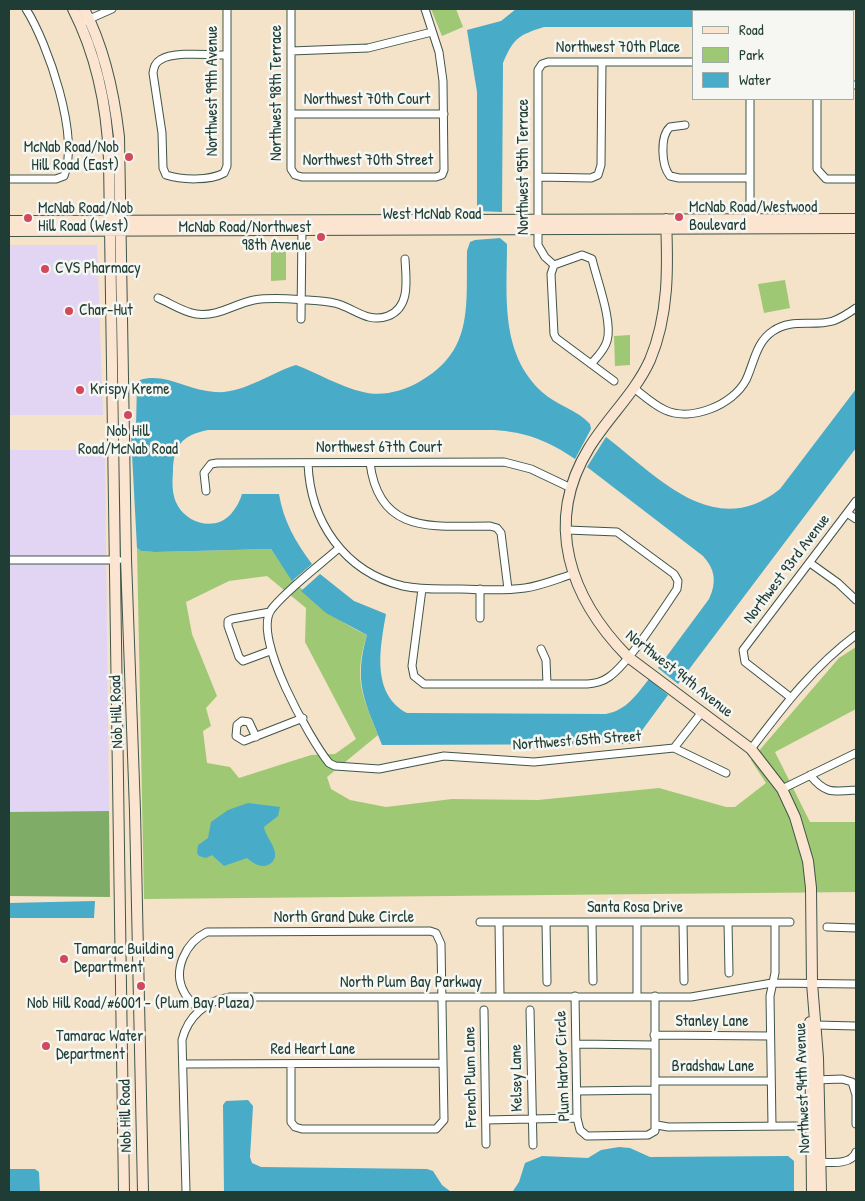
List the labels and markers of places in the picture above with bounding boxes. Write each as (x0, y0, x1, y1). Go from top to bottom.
place label: McNab Road/Nob Hill Road (East) (24, 138, 119, 176)
marker: McNab Road/Nob Hill Road (East) (123, 151, 135, 163)
place label: McNab Road/Westwood Boulevard (689, 198, 817, 236)
place label: McNab Road/Nob Hill Road (West) (38, 199, 133, 237)
marker: McNab Road/Westwood Boulevard (673, 211, 685, 223)
marker: McNab Road/Nob Hill Road (West) (22, 212, 34, 224)
place label: McNab Road/Northwest 98th Avenue (178, 218, 311, 256)
marker: McNab Road/Northwest 98th Avenue (315, 231, 327, 243)
place label: CVS Pharmacy (55, 259, 141, 279)
marker: CVS Pharmacy (39, 263, 51, 275)
place label: Char-Hut (79, 301, 133, 321)
marker: Char-Hut (63, 305, 75, 317)
place label: Krispy Kreme (90, 380, 170, 400)
marker: Krispy Kreme (74, 384, 86, 396)
marker: Nob Hill Road/McNab Road (122, 409, 134, 421)
place label: Nob Hill Road/McNab Road (78, 422, 178, 460)
place label: Tamarac Building Department (74, 940, 174, 978)
marker: Tamarac Building Department (58, 953, 70, 965)
marker: Nob Hill Road/#6001 - (Plum Bay Plaza) (135, 980, 147, 992)
place label: Nob Hill Road/#6001 - (Plum Bay Plaza) (27, 994, 255, 1014)
place label: Tamarac Water Department (56, 1027, 143, 1065)
marker: Tamarac Water Department (40, 1040, 52, 1052)

